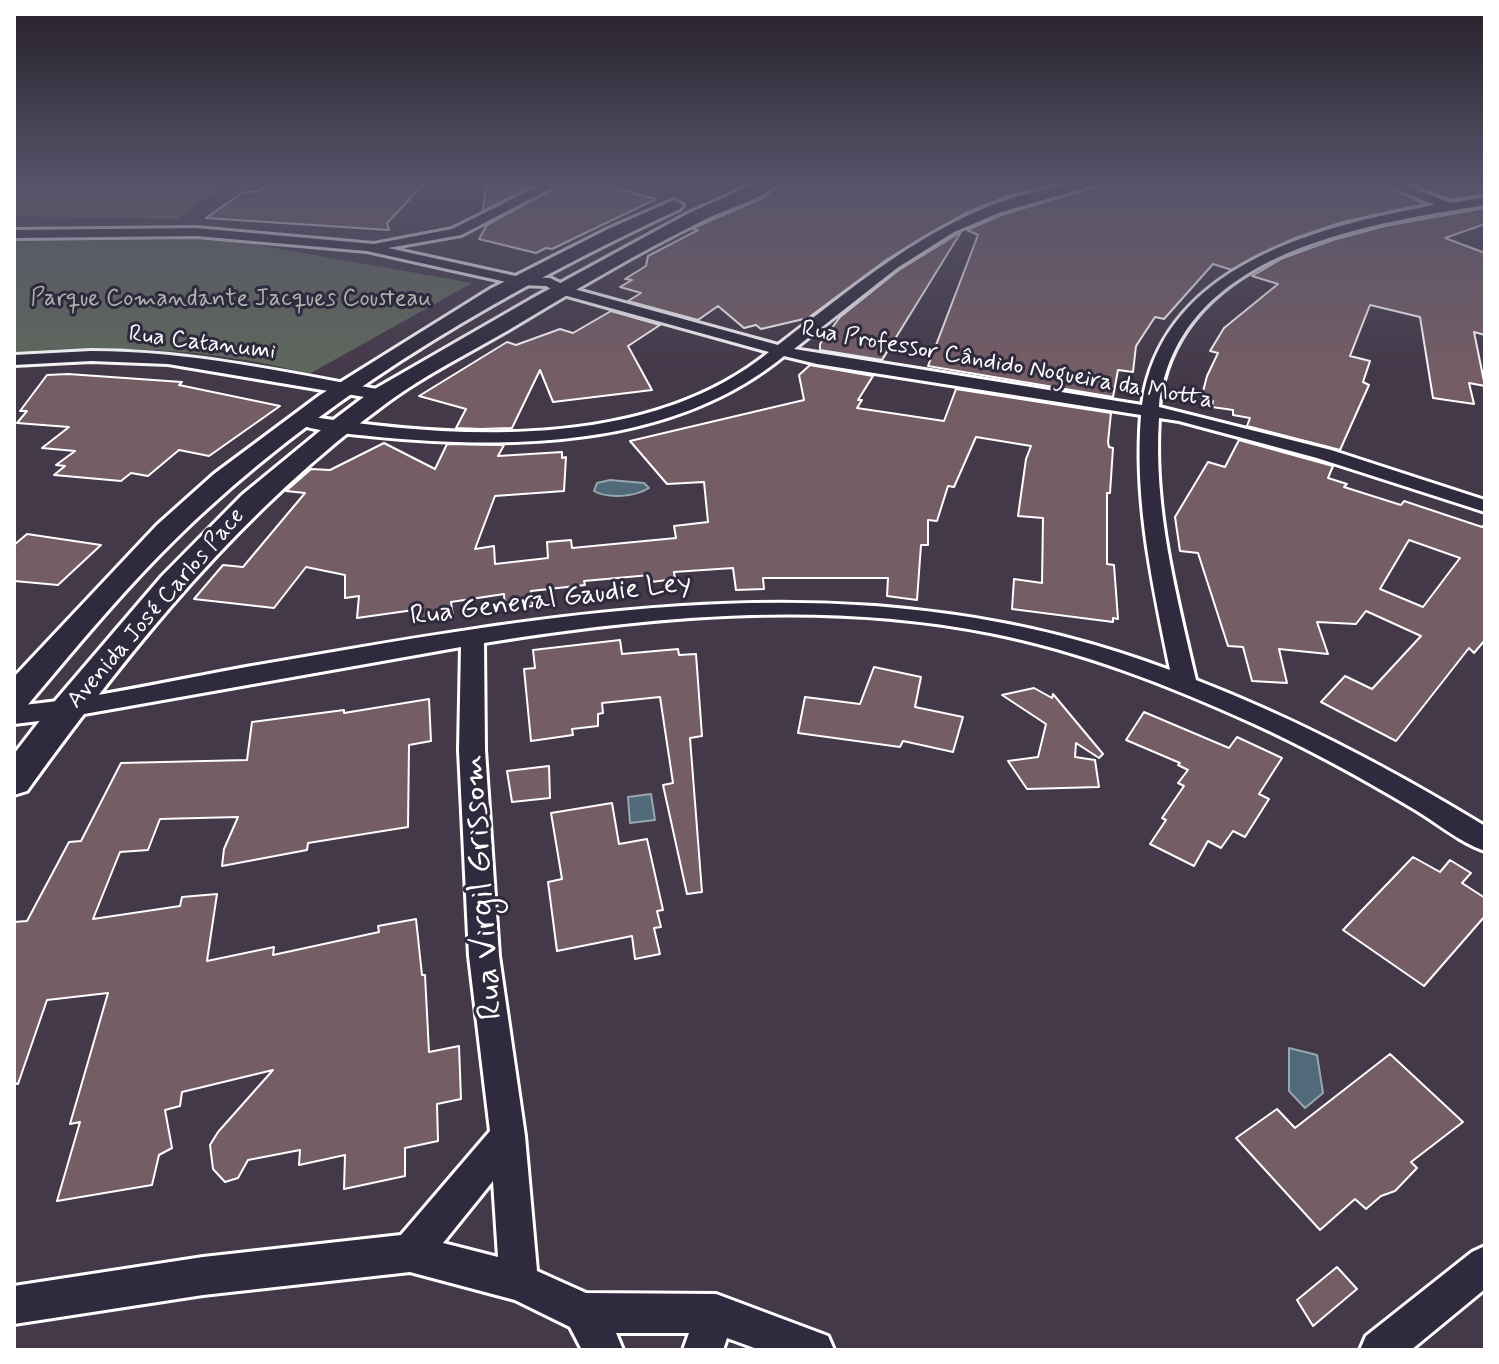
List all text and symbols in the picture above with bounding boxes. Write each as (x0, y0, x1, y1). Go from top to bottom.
park label: Parque Comandante Jacques Cousteau (31, 286, 431, 314)
street label: Rua Professor Cândido Nogueira da Motta (799, 316, 1215, 416)
street label: Rua Catanumi (127, 321, 277, 367)
street label: Avenida José Carlos Pace (62, 503, 252, 715)
street label: Rua General Gaudie Ley (408, 567, 694, 635)
street label: Rua Virgil Grissom (454, 753, 514, 1021)

